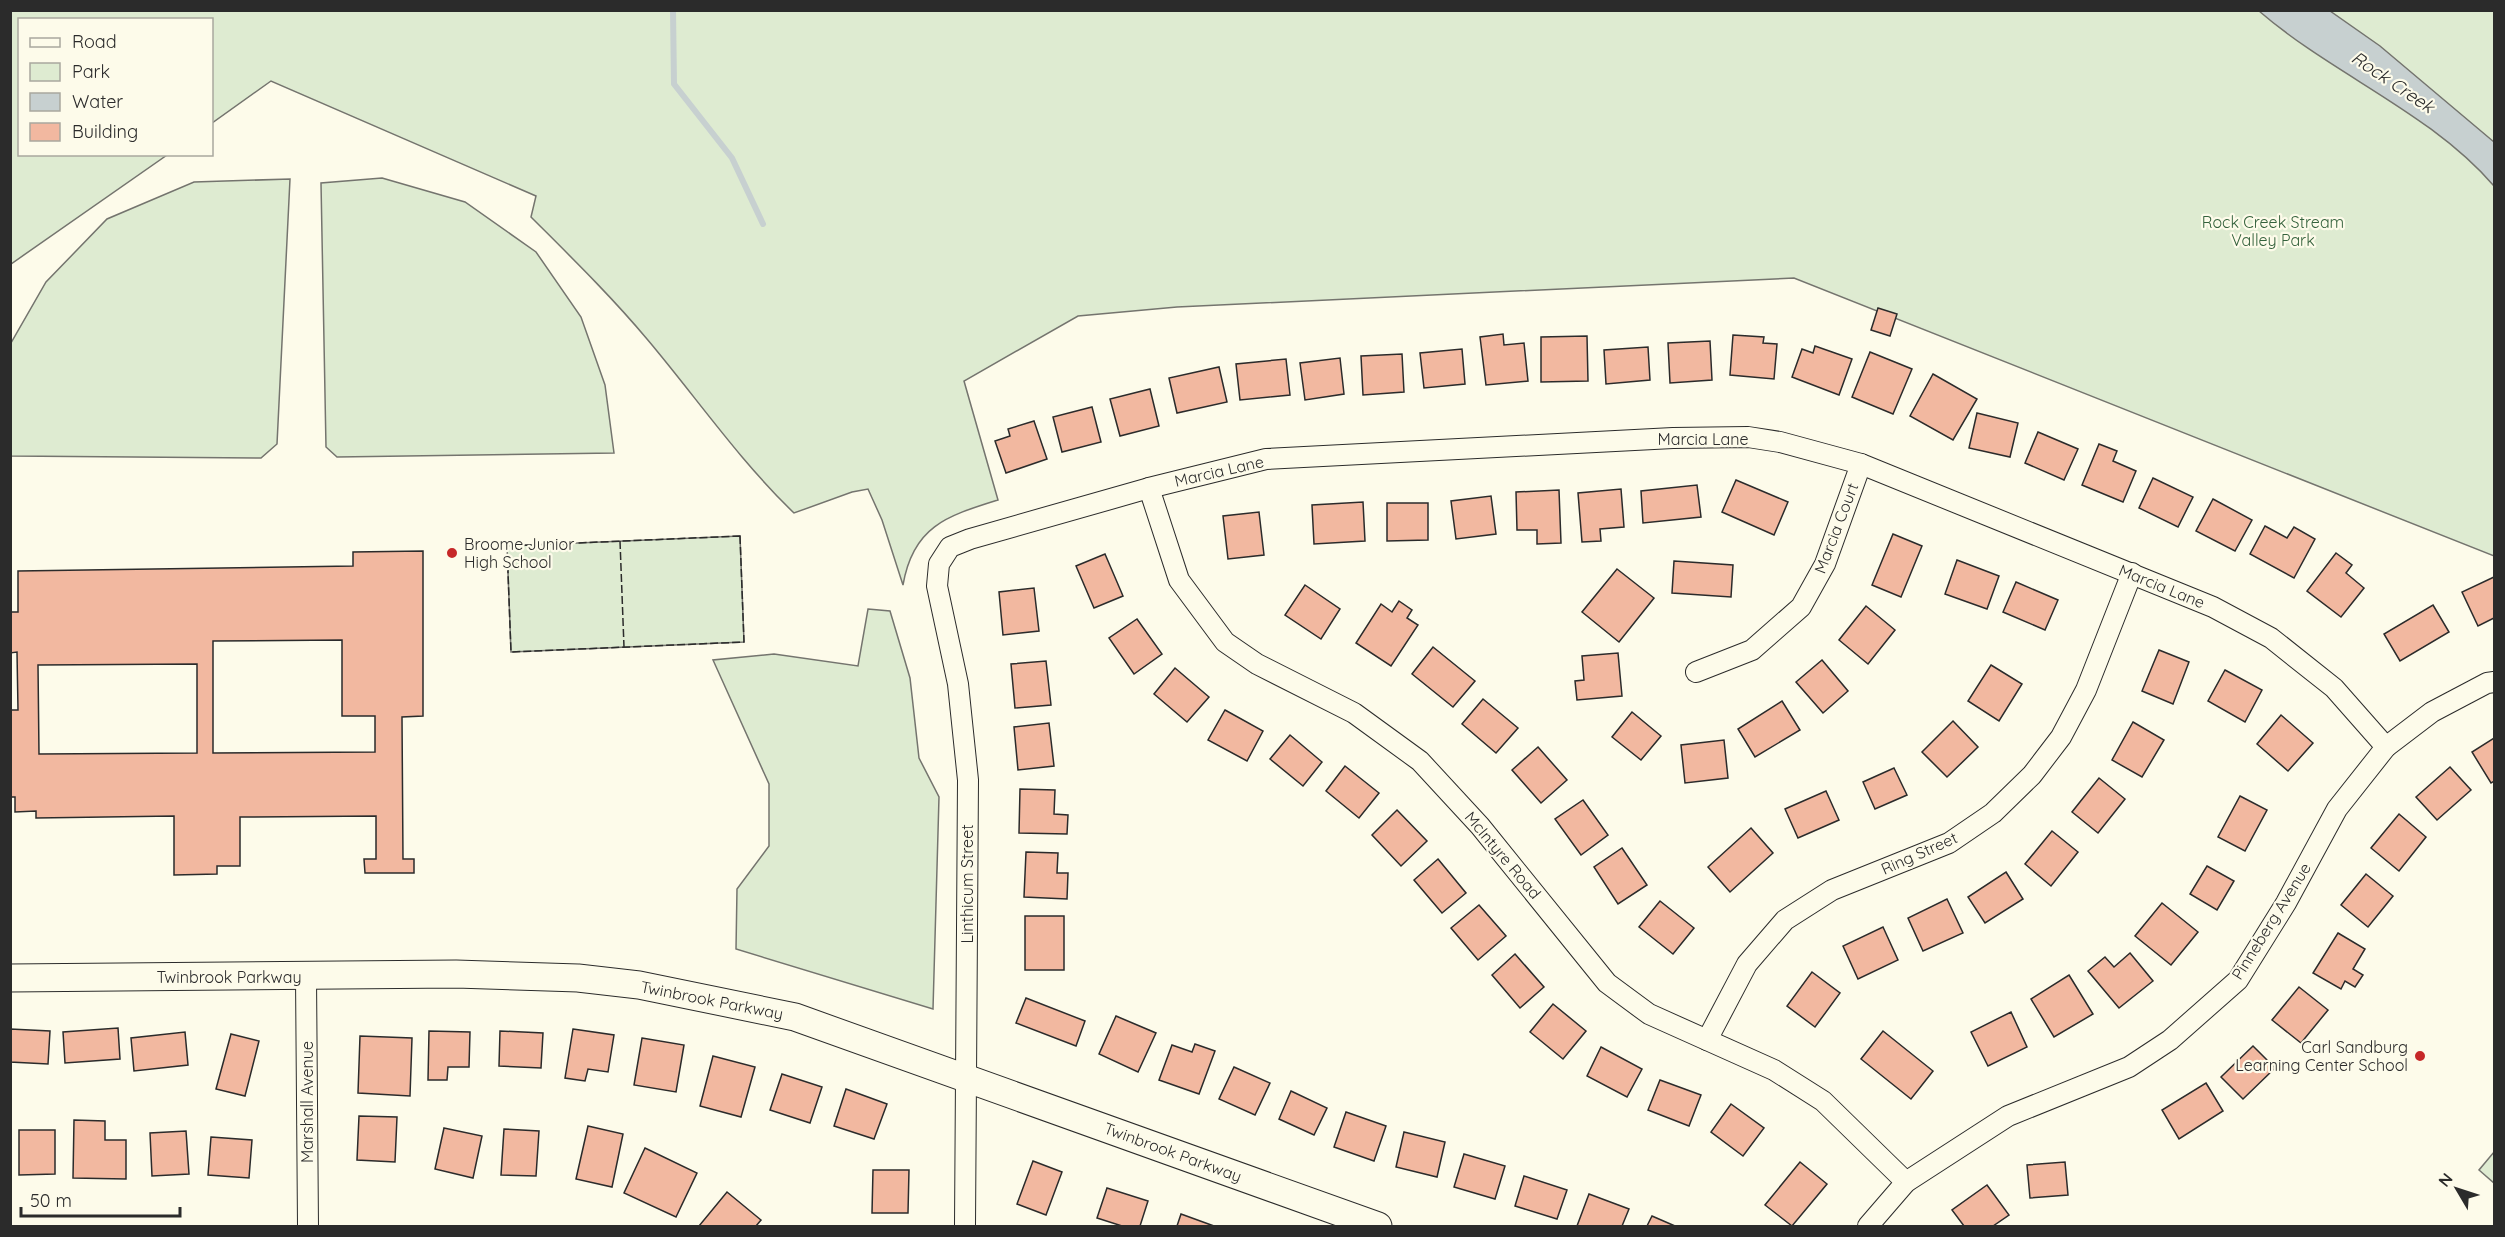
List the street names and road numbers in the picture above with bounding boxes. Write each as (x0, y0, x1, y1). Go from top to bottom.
street label: Marcia Lane (1657, 429, 1749, 449)
street label: Marcia Lane (1172, 451, 1266, 491)
street label: Marcia Court (1810, 480, 1862, 576)
street label: Marcia Lane (2116, 560, 2208, 612)
street label: McIntyre Road (1461, 807, 1545, 903)
street label: Linthicum Street (957, 824, 977, 944)
street label: Ring Street (1878, 827, 1960, 879)
street label: Pinneberg Avenue (2227, 859, 2315, 983)
street label: Twinbrook Parkway (157, 967, 301, 987)
street label: Twinbrook Parkway (639, 976, 785, 1024)
street label: Marshall Avenue (297, 1041, 317, 1163)
street label: Twinbrook Parkway (1101, 1118, 1245, 1186)

